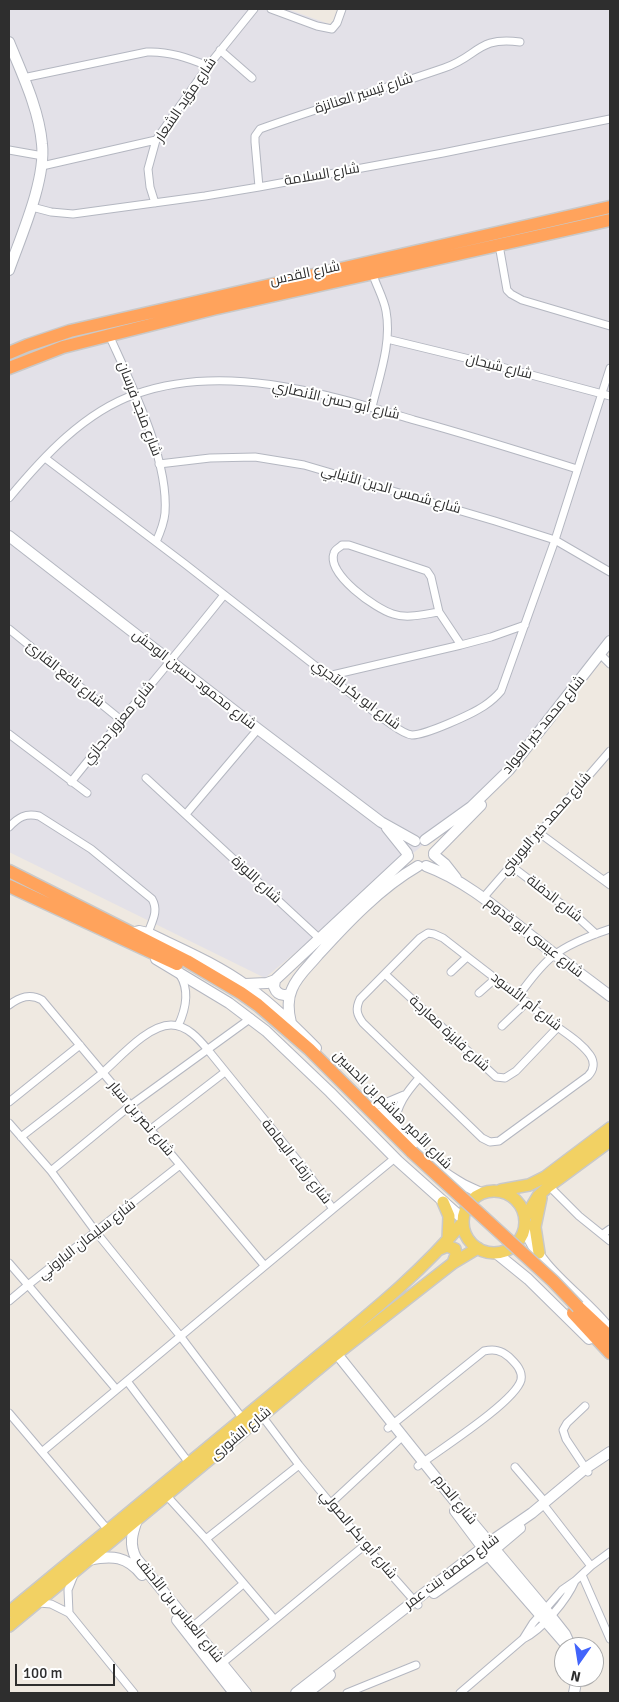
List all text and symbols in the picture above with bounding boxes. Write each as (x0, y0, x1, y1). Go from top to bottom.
street label: شارع مؤيد الشعار (152, 55, 220, 145)
street label: شارع تيسير العنانزة (313, 70, 415, 118)
street label: شارع السلامة (283, 160, 361, 190)
street label: شارع القدس (268, 258, 342, 290)
street label: شارع شيحان (464, 351, 534, 383)
street label: شارع منجد فرسان (113, 359, 165, 459)
street label: شارع أبو حسن الأنصاري (271, 378, 401, 424)
street label: شارع شمس الدين الأنبابي (319, 462, 463, 518)
street label: شارع محمود حسين الوحش (129, 626, 259, 734)
street label: شارع نافع القارئ (23, 638, 107, 712)
street label: شارع ابو بكر الآجري (308, 656, 404, 734)
street label: شارع محمد خير العواد (499, 672, 589, 778)
street label: شارع معزوز حجازي (79, 678, 159, 768)
street label: شارع محمد خير البوريني (497, 769, 595, 879)
street label: شارع اللوزة (228, 853, 284, 907)
street label: شارع الدفلة (523, 872, 585, 926)
street label: شارع عيسى أبو قدوم (482, 895, 586, 981)
street label: شارع أم الأسود (487, 969, 565, 1035)
street label: شارع فايزة معارجة (405, 993, 493, 1075)
street label: شارع الأمير هاشم بن الحسين (329, 1047, 455, 1173)
street label: شارع نصر بن سيار (105, 1078, 177, 1160)
street label: شارع زرقاء اليمامة (258, 1116, 334, 1208)
street label: شارع سليمان الباروني (35, 1197, 139, 1283)
street label: شارع الشورى (207, 1404, 275, 1464)
street label: شارع الحرم (430, 1472, 480, 1528)
street label: شارع أبو بكر الصولي (316, 1487, 400, 1583)
street label: شارع حفصة بنت عمر (401, 1531, 503, 1613)
street label: شارع العباس بن الأحنف (131, 1554, 227, 1666)
north arrow (554, 1637, 604, 1687)
scale bar (18, 1654, 118, 1686)
text: 100 m (23, 1664, 63, 1682)
text: N (569, 1667, 582, 1686)

